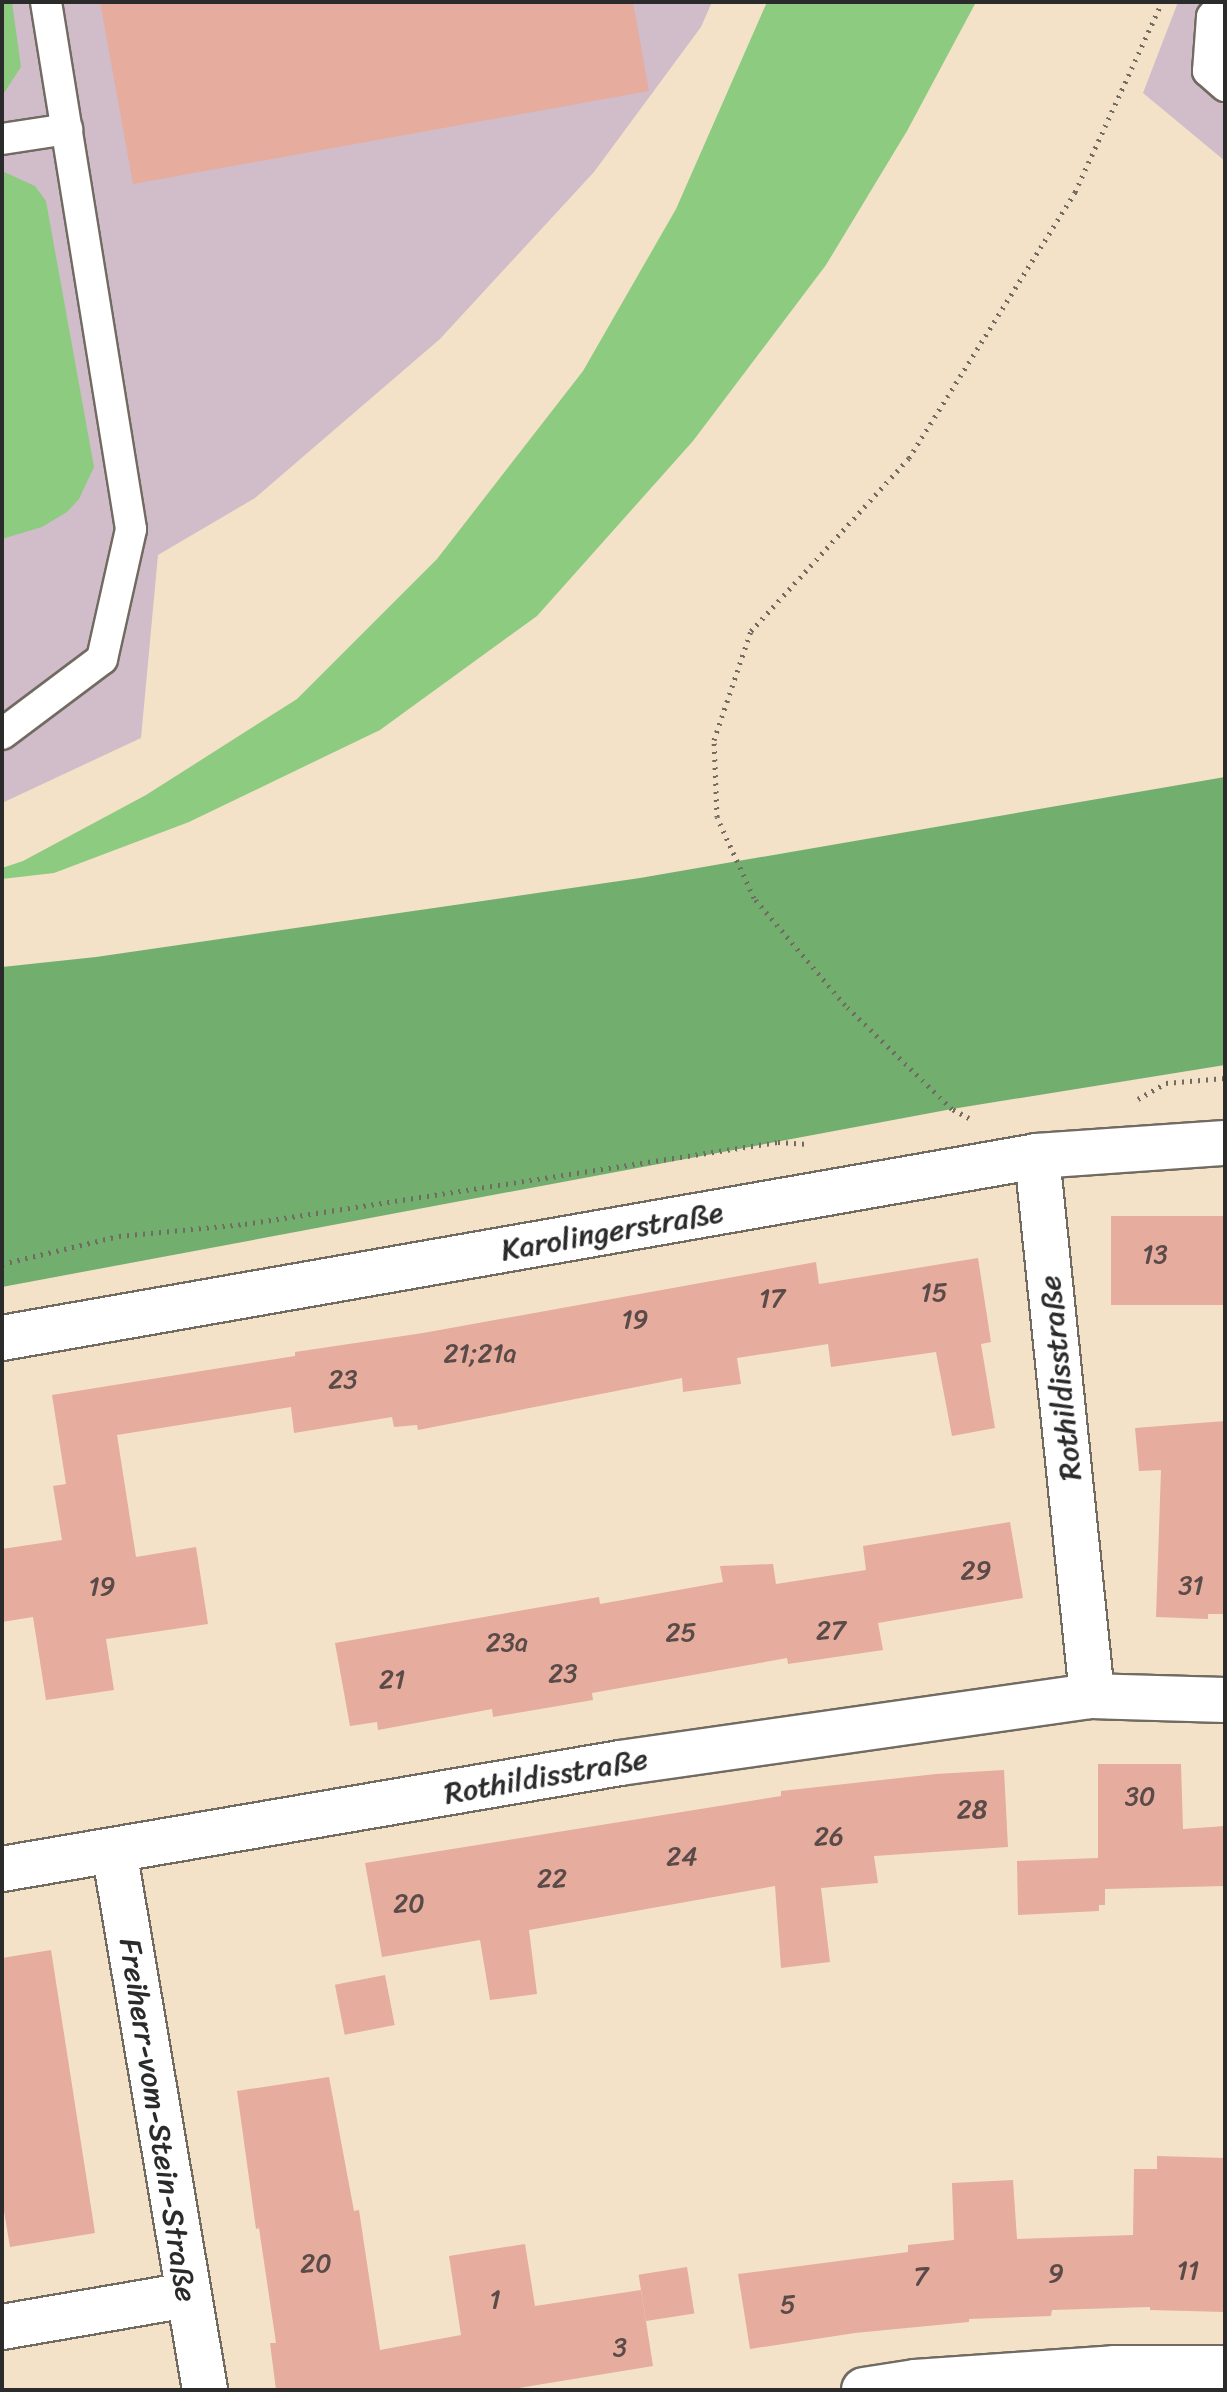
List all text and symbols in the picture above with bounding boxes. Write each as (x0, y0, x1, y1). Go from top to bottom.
street label: Karolingerstraße (498, 1194, 726, 1268)
house number: 13 (1142, 1239, 1168, 1271)
street label: Rothildisstraße (1031, 1274, 1089, 1482)
house number: 15 (920, 1277, 948, 1309)
house number: 17 (759, 1283, 785, 1315)
house number: 19 (621, 1304, 649, 1336)
house number: 21;21a (443, 1338, 517, 1370)
house number: 23 (328, 1364, 358, 1396)
house number: 29 (961, 1555, 991, 1587)
house number: 31 (1178, 1570, 1204, 1602)
house number: 19 (88, 1571, 116, 1603)
house number: 27 (816, 1615, 846, 1647)
house number: 25 (666, 1617, 696, 1649)
house number: 23a (486, 1627, 528, 1659)
house number: 23 (548, 1658, 578, 1690)
house number: 21 (379, 1664, 405, 1696)
street label: Rothildisstraße (441, 1740, 651, 1812)
house number: 30 (1125, 1781, 1155, 1813)
house number: 28 (957, 1794, 987, 1826)
house number: 26 (814, 1821, 844, 1853)
house number: 24 (666, 1841, 698, 1873)
house number: 22 (537, 1863, 567, 1895)
house number: 20 (393, 1888, 425, 1920)
street label: Freiherr-vom-Stein-Straße (111, 1936, 205, 2304)
house number: 20 (300, 2248, 332, 2280)
house number: 11 (1177, 2255, 1199, 2287)
house number: 9 (1048, 2258, 1064, 2290)
house number: 7 (914, 2261, 928, 2293)
house number: 1 (489, 2284, 501, 2316)
house number: 5 (780, 2289, 796, 2321)
house number: 3 (613, 2332, 627, 2364)

